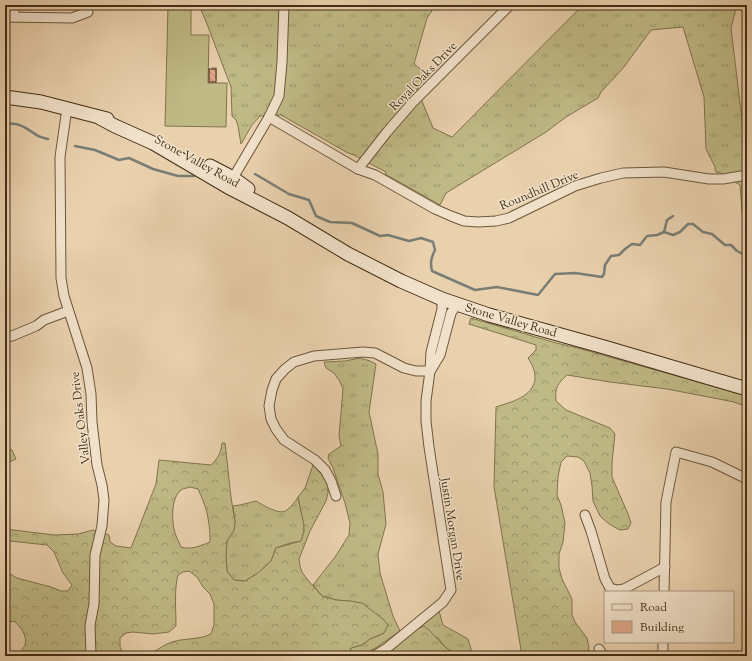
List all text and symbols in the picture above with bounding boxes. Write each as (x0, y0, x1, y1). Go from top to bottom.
street label: Royal Oaks Drive (386, 38, 462, 115)
street label: Stone Valley Road (151, 131, 243, 193)
street label: Roundhill Drive (497, 166, 582, 216)
street label: Stone Valley Road (463, 299, 559, 343)
street label: Valley Oaks Drive (66, 370, 96, 465)
street label: Justin Morgan Drive (435, 475, 469, 582)
legend (604, 591, 734, 643)
text: Road (640, 599, 667, 617)
text: Building (640, 619, 684, 637)

